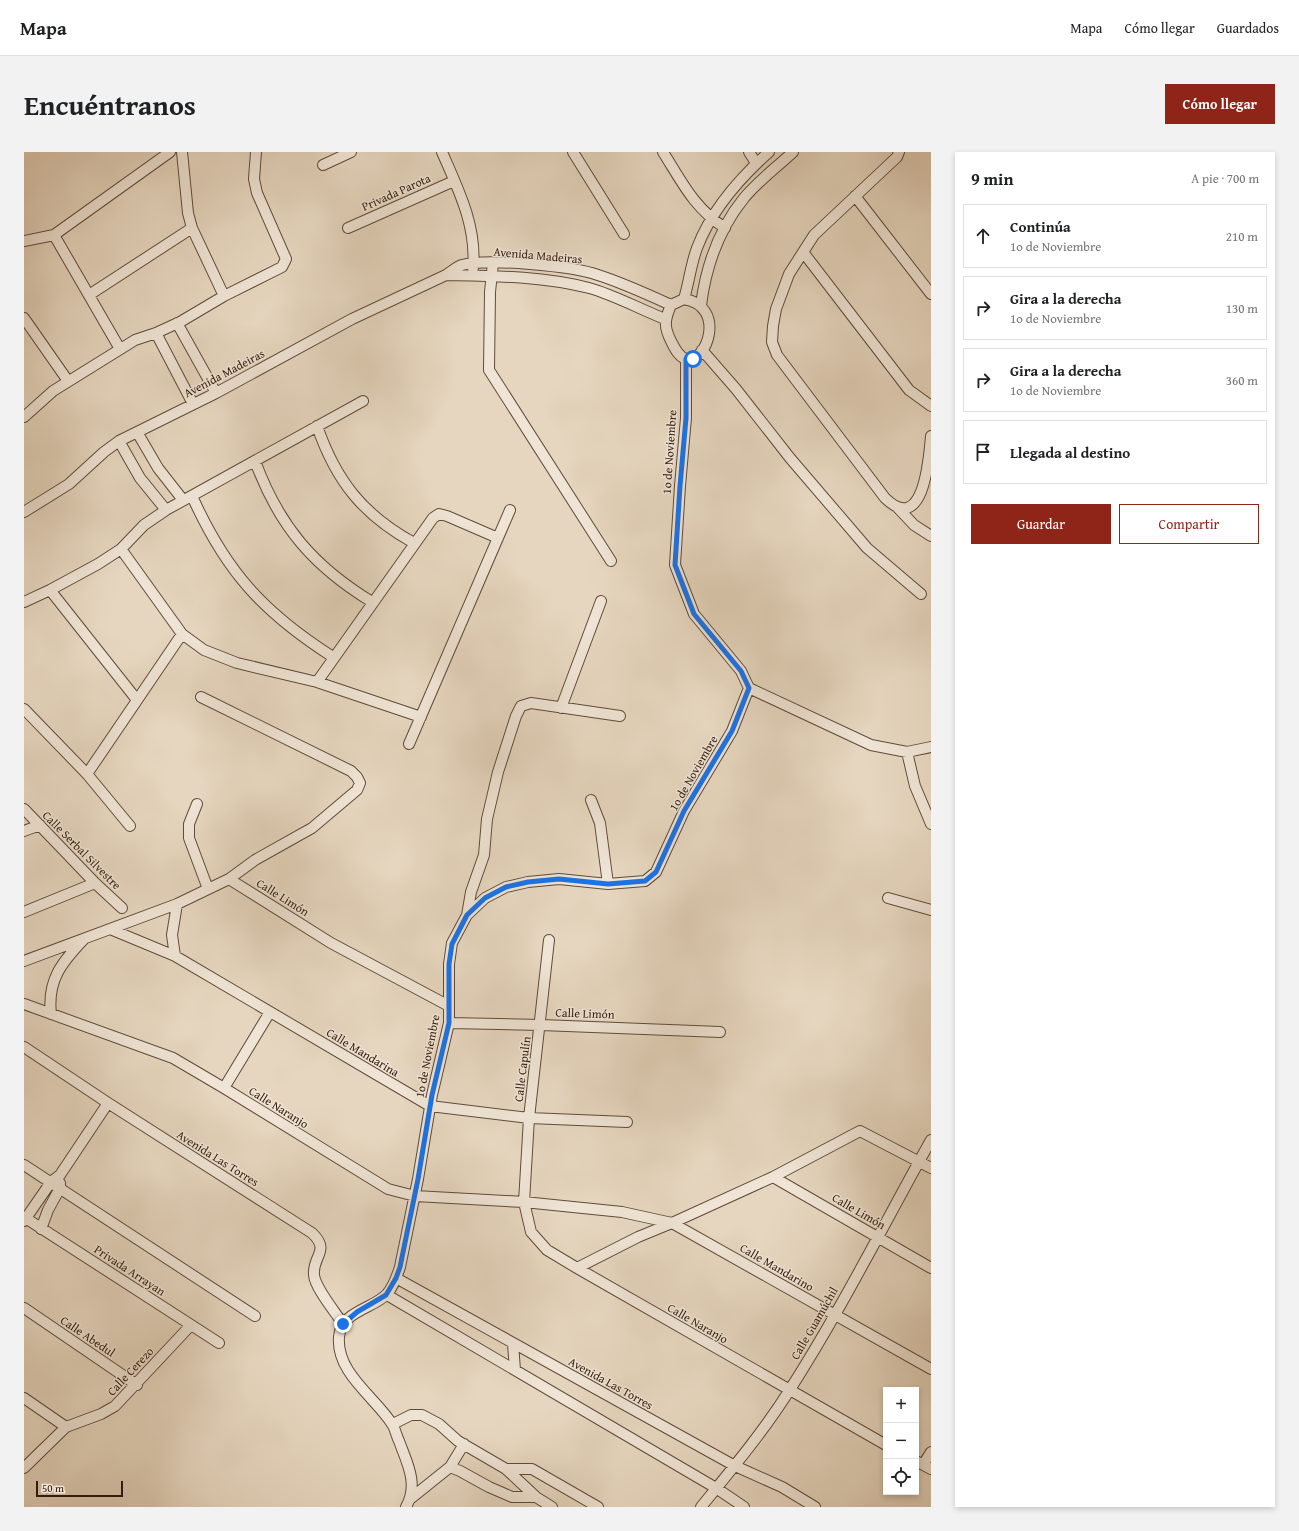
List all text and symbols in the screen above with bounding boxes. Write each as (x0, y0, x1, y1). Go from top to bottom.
text: Mapa (20, 14, 67, 42)
text: Mapa (1070, 18, 1102, 38)
text: Cómo llegar (1124, 18, 1195, 38)
text: Guardados (1217, 18, 1279, 38)
text: Encuéntranos (24, 84, 196, 125)
button: Cómo llegar (1165, 84, 1275, 124)
text: 9 min (971, 166, 1013, 191)
street label: Privada Parota (359, 169, 433, 215)
text: A pie · 700 m (1191, 169, 1259, 188)
text: Continúa (1010, 216, 1071, 237)
icon: ahead (972, 225, 994, 247)
text: 210 m (1226, 227, 1258, 246)
text: 1o de Noviembre (1010, 237, 1101, 256)
street label: Avenida Madeiras (493, 243, 583, 267)
text: Gira a la derecha (1010, 288, 1121, 309)
icon: right (972, 297, 994, 319)
text: 130 m (1226, 299, 1258, 318)
text: 1o de Noviembre (1010, 309, 1101, 328)
street label: Avenida Madeiras (181, 344, 267, 401)
route start (684, 350, 702, 368)
text: Gira a la derecha (1010, 360, 1121, 381)
icon: right (972, 369, 994, 391)
text: 360 m (1226, 371, 1258, 390)
text: 1o de Noviembre (1010, 381, 1101, 400)
street label: 1o de Noviembre (658, 409, 680, 495)
icon: arrive (972, 441, 994, 463)
text: Llegada al destino (1010, 442, 1130, 463)
button: Guardar (971, 504, 1111, 544)
button: Compartir (1119, 504, 1259, 544)
street label: 1o de Noviembre (665, 732, 722, 814)
street label: Calle Serbal Silvestre (39, 807, 125, 893)
street label: Calle Limón (253, 874, 313, 920)
street label: Calle Limón (555, 1003, 615, 1023)
street label: 1o de Noviembre (411, 1013, 443, 1099)
street label: Calle Mandarina (323, 1024, 403, 1081)
street label: Calle Capulín (510, 1035, 534, 1103)
street label: Calle Naranjo (246, 1082, 312, 1132)
street label: Avenida Las Torres (174, 1126, 263, 1190)
street label: Calle Limón (829, 1189, 889, 1233)
street label: Calle Mandarino (737, 1239, 817, 1295)
street label: Privada Arrayan (91, 1241, 169, 1300)
street label: Calle Guamúchil (786, 1283, 842, 1362)
street label: Calle Naranjo (665, 1299, 731, 1347)
street label: Calle Abedul (57, 1311, 119, 1361)
route end (334, 1315, 352, 1333)
street label: Calle Cerezo (103, 1343, 157, 1399)
street label: Avenida Las Torres (566, 1353, 657, 1413)
map controls (883, 1387, 919, 1495)
button: + (883, 1387, 919, 1423)
button: − (883, 1423, 919, 1459)
button: locate (883, 1459, 919, 1495)
scale bar (36, 1479, 123, 1498)
text: 50 m (42, 1480, 64, 1496)

